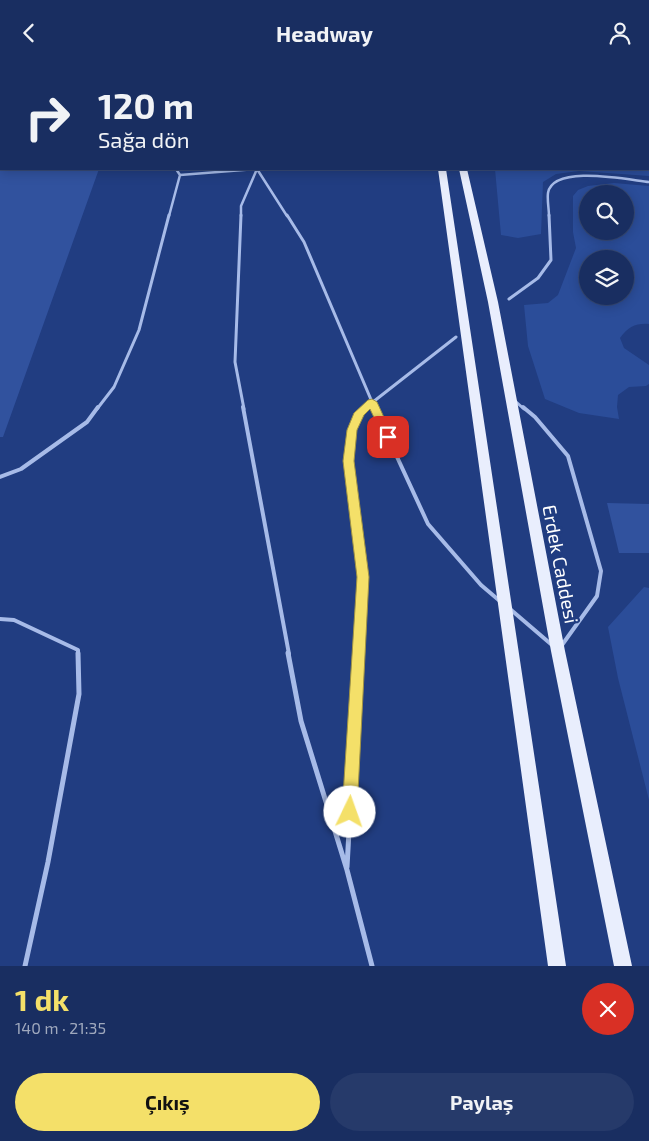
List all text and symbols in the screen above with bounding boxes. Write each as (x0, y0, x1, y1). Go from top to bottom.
icon: back (15, 19, 43, 47)
icon: person (606, 19, 634, 47)
text: Headway (276, 20, 373, 46)
text: 120 m (98, 84, 194, 126)
icon: right (15, 85, 80, 150)
text: Sağa dön (98, 126, 189, 152)
map controls (579, 185, 634, 305)
button: search (579, 185, 634, 240)
button: layers (579, 250, 634, 305)
pin (367, 416, 409, 458)
icon: arrive (374, 423, 402, 451)
street label: Erdek Caddesi (538, 503, 584, 625)
position arrow (323, 785, 375, 837)
text: 1 dk (15, 981, 69, 1017)
button: close (582, 983, 634, 1035)
text: 140 m · 21:35 (15, 1018, 106, 1037)
button: Çıkış (15, 1073, 320, 1131)
button: Paylaş (330, 1073, 634, 1131)

